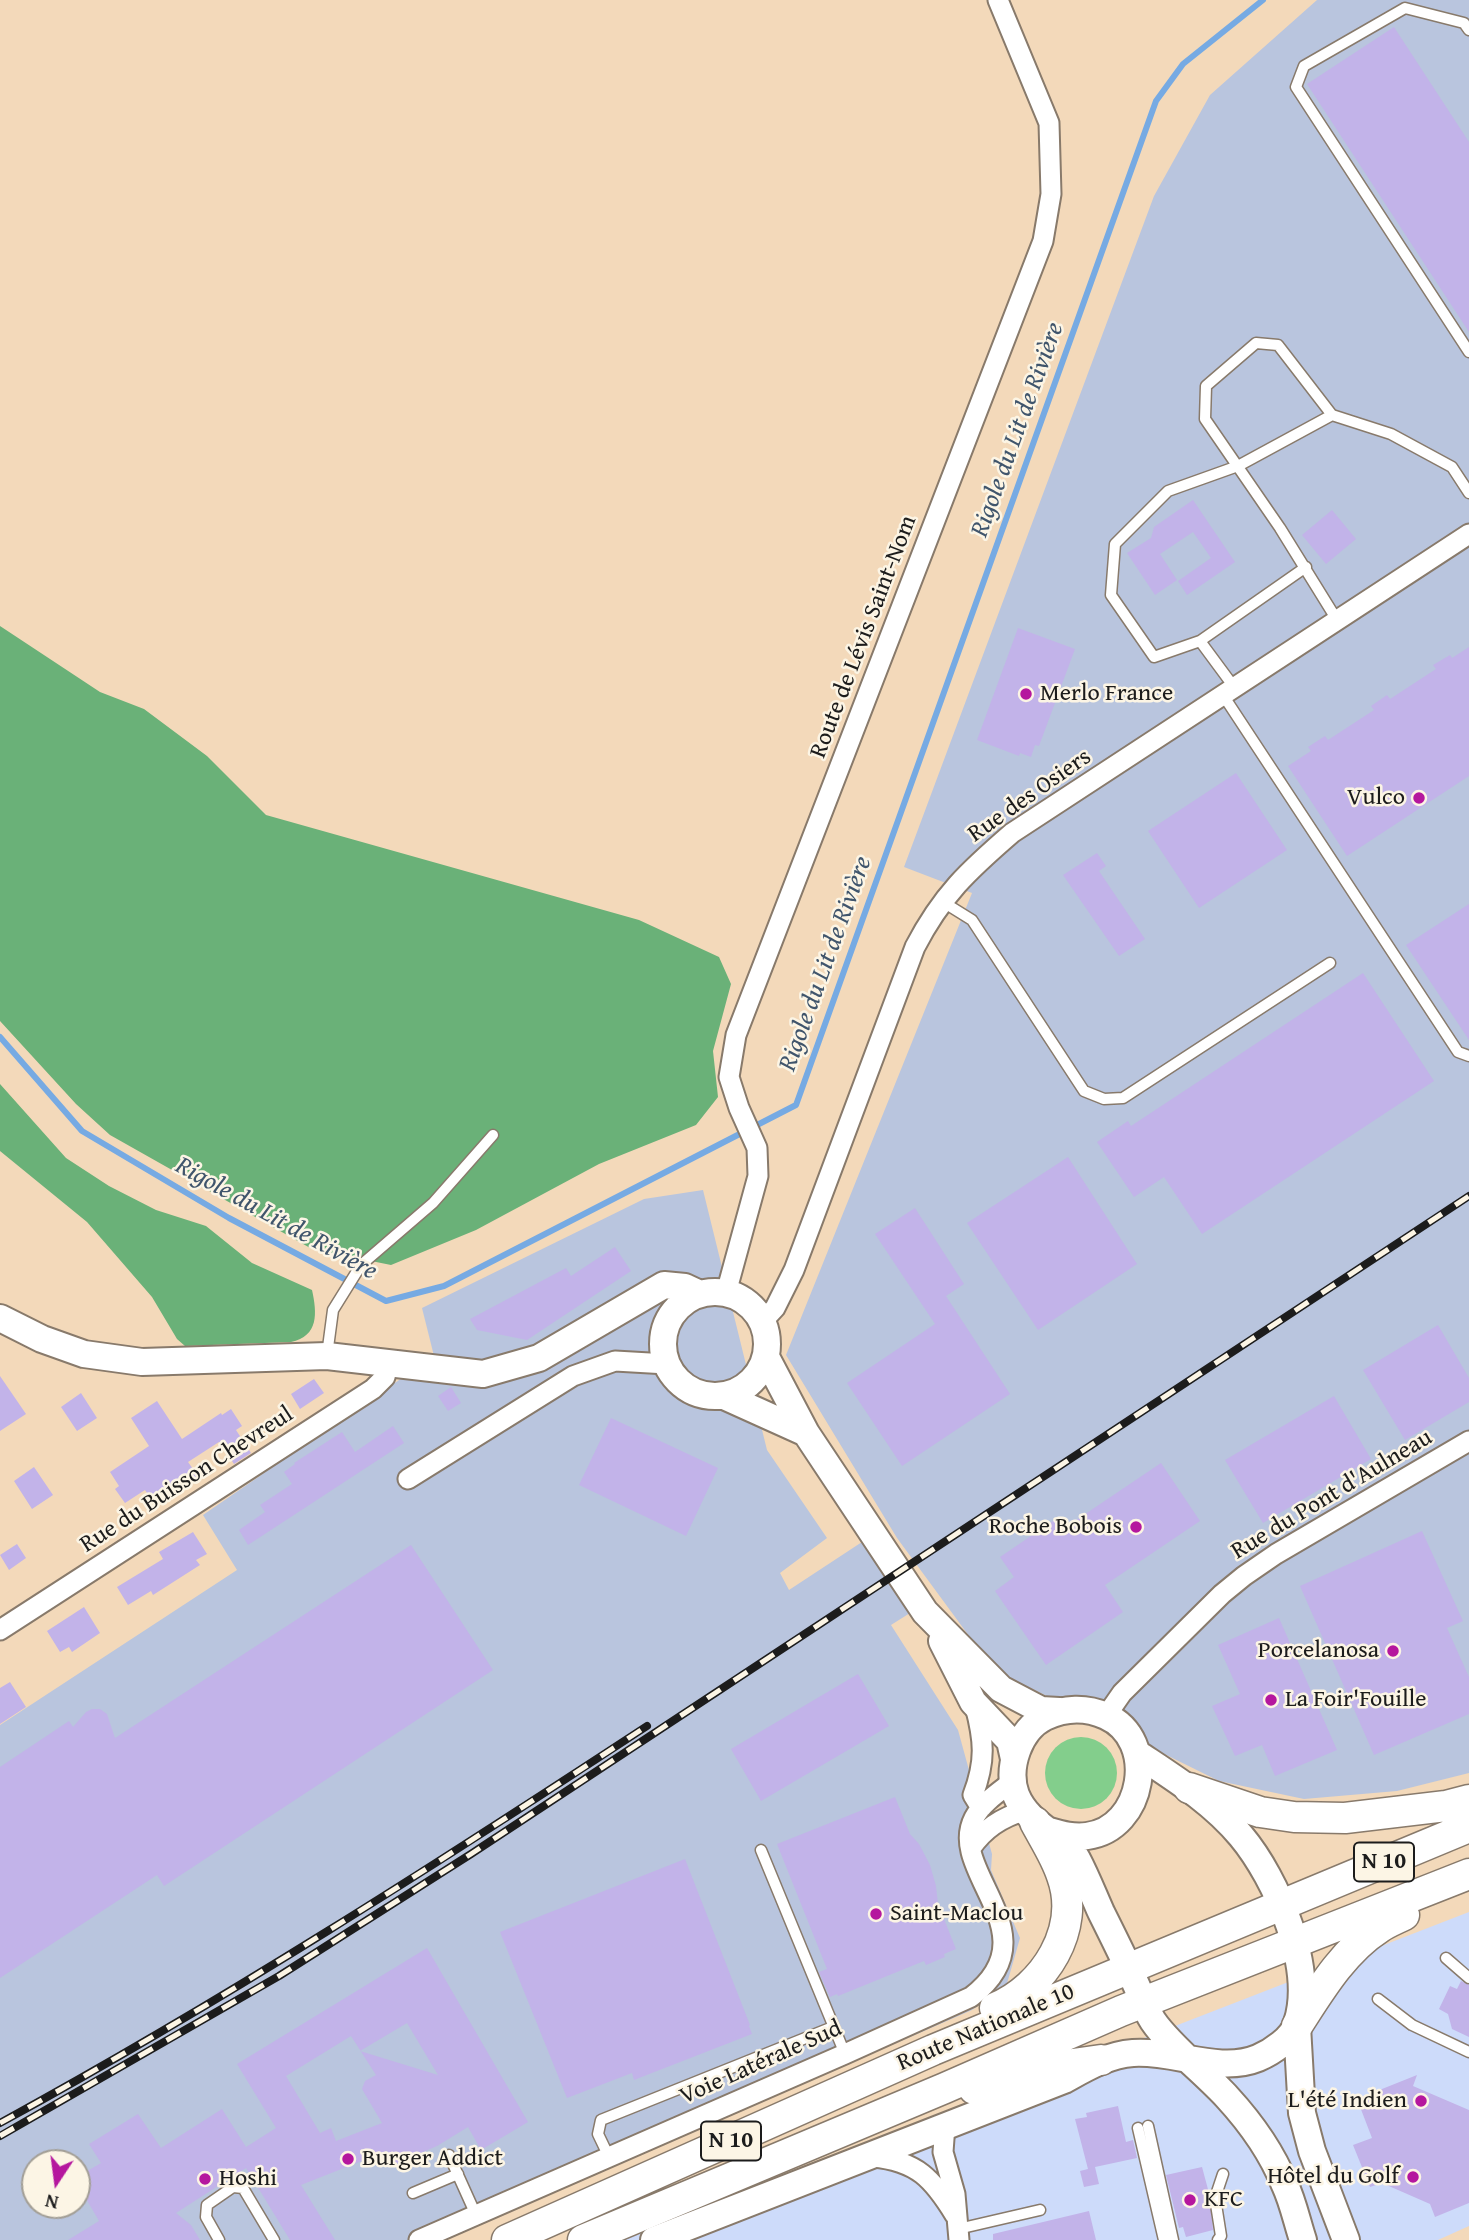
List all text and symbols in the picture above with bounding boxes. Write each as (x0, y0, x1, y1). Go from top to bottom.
water label: Rigole du Lit de Rivière (965, 318, 1071, 542)
street label: Route de Lévis Saint-Nom (804, 512, 924, 762)
place label: Merlo France (1040, 680, 1173, 708)
marker: Merlo France (1018, 686, 1034, 702)
street label: Rue des Osiers (963, 743, 1097, 849)
place label: Vulco (1347, 784, 1405, 812)
marker: Vulco (1411, 790, 1427, 806)
water label: Rigole du Lit de Rivière (773, 852, 879, 1076)
water label: Rigole du Lit de Rivière (170, 1151, 382, 1287)
street label: Rue du Buisson Chevreul (75, 1400, 299, 1560)
street label: Rue du Pont d'Aulneau (1226, 1424, 1438, 1566)
place label: Roche Bobois (989, 1513, 1122, 1541)
marker: Roche Bobois (1128, 1519, 1144, 1535)
place label: Porcelanosa (1258, 1637, 1379, 1665)
marker: Porcelanosa (1385, 1643, 1401, 1659)
place label: La Foir'Fouille (1285, 1686, 1427, 1714)
marker: La Foir'Fouille (1263, 1692, 1279, 1708)
road number: N 10 (1354, 1842, 1414, 1882)
place label: Saint-Maclou (890, 1900, 1023, 1928)
marker: Saint-Maclou (868, 1906, 884, 1922)
street label: Route Nationale 10 (893, 1978, 1079, 2078)
street label: Voie Latérale Sud (675, 2014, 847, 2112)
place label: L'été Indien (1288, 2087, 1407, 2115)
marker: L'été Indien (1413, 2093, 1429, 2109)
road number: N 10 (701, 2122, 761, 2160)
place label: Burger Addict (362, 2145, 503, 2173)
north arrow (21, 2149, 91, 2219)
marker: Burger Addict (340, 2151, 356, 2167)
place label: Hôtel du Golf (1267, 2163, 1399, 2191)
place label: Hoshi (219, 2165, 277, 2193)
marker: Hôtel du Golf (1405, 2169, 1421, 2185)
marker: Hoshi (197, 2171, 213, 2187)
place label: KFC (1204, 2186, 1243, 2214)
text: N (42, 2187, 61, 2218)
marker: KFC (1182, 2192, 1198, 2208)

